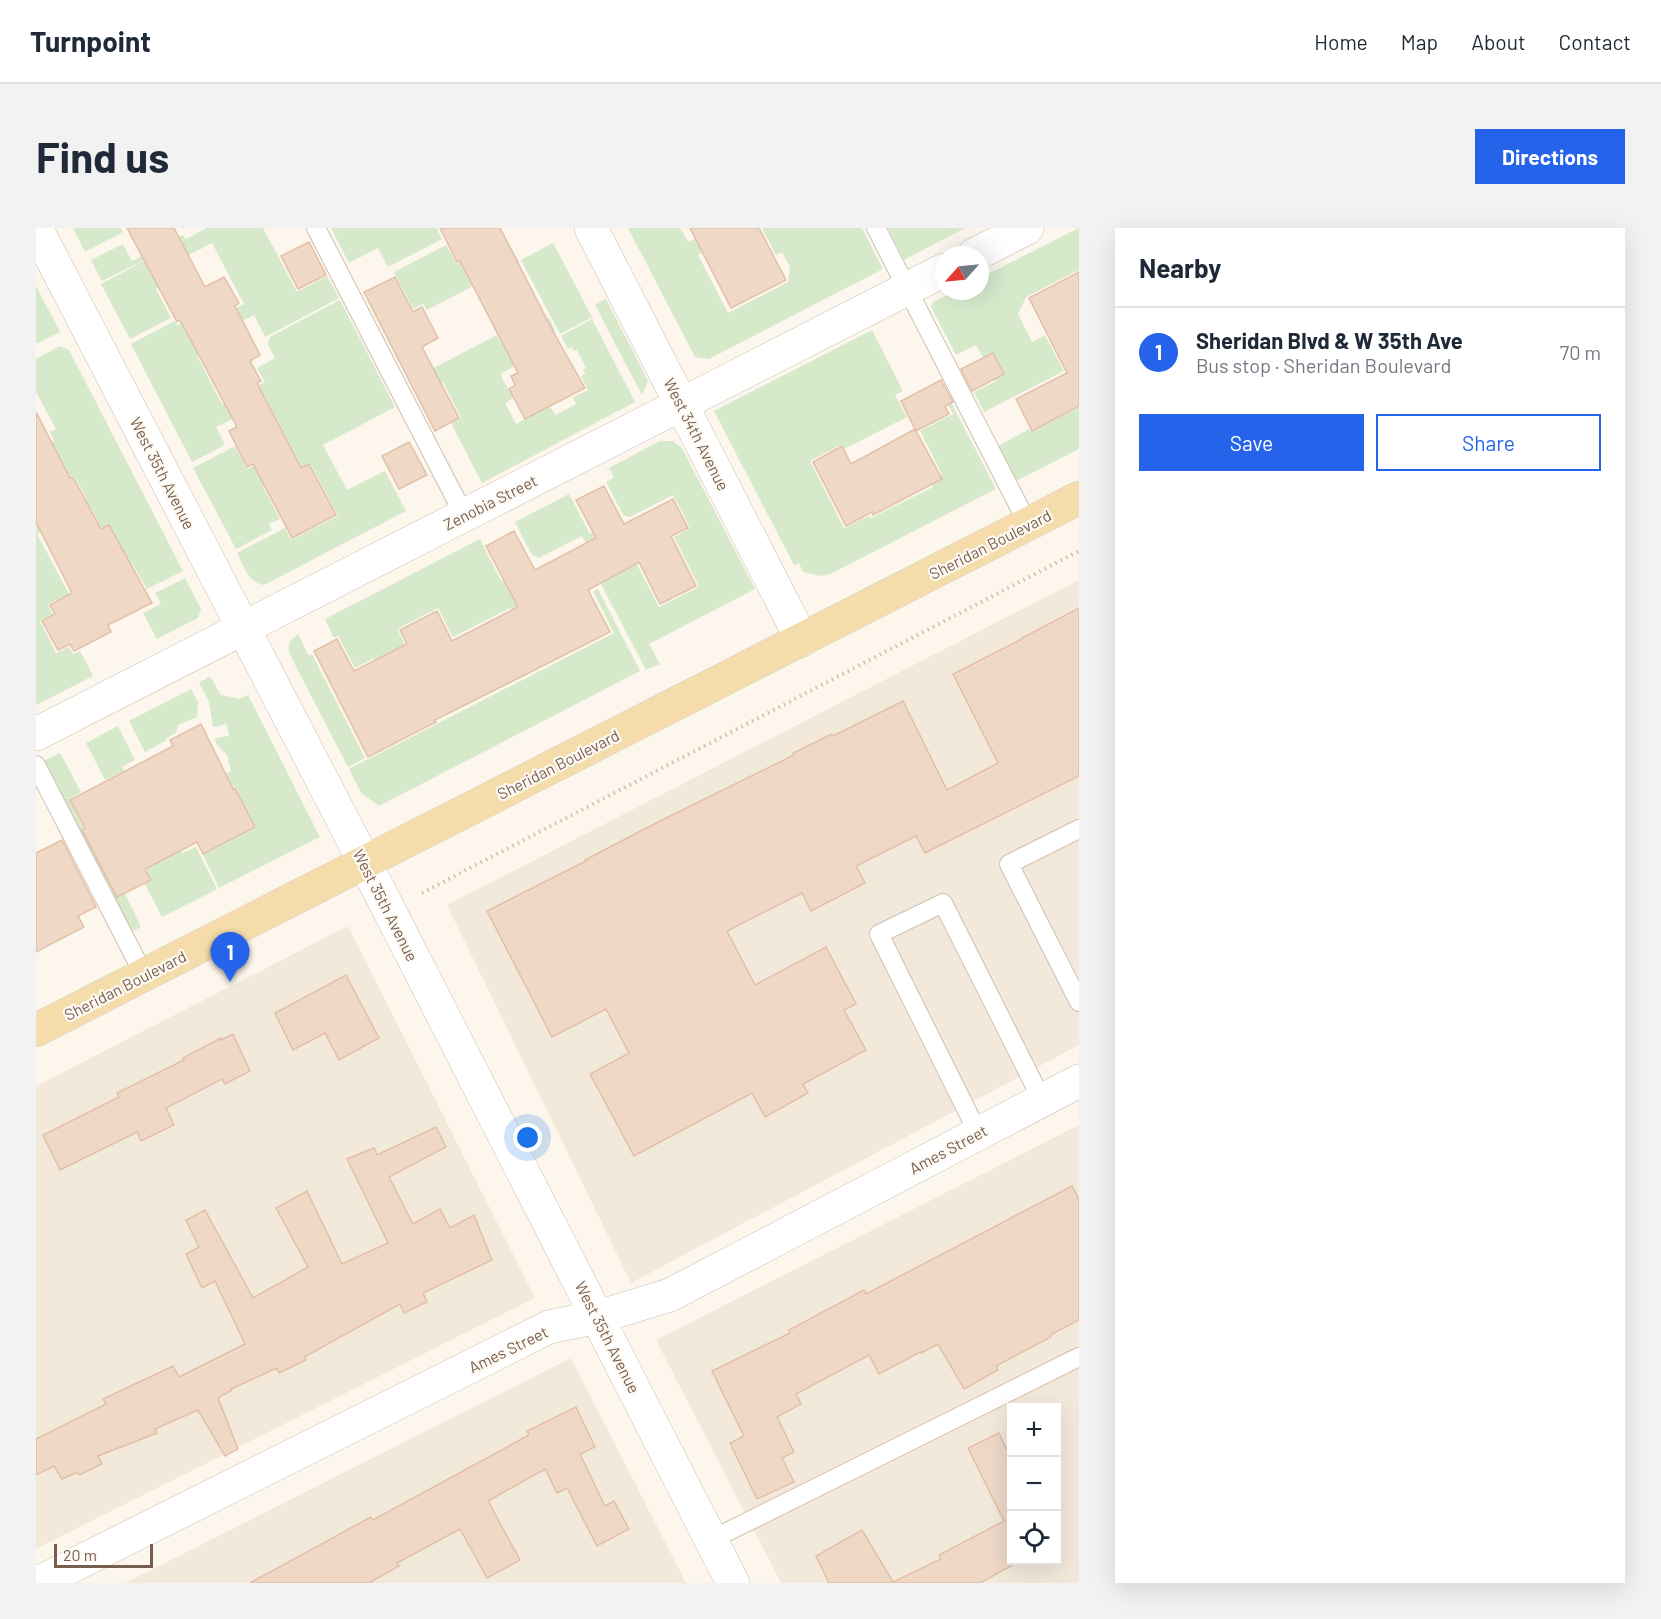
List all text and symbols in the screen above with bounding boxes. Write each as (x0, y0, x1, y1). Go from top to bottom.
text: Turnpoint (30, 24, 151, 58)
text: Home (1314, 29, 1368, 54)
text: Map (1401, 29, 1438, 54)
text: About (1471, 29, 1526, 54)
text: Contact (1559, 29, 1631, 54)
button: Directions (1475, 129, 1625, 184)
text: Find us (36, 131, 169, 181)
north arrow (935, 246, 989, 300)
text: Nearby (1139, 252, 1221, 283)
text: Sheridan Blvd & W 35th Ave (1196, 327, 1463, 353)
text: 1 (1155, 340, 1162, 364)
text: 70 m (1560, 340, 1601, 364)
text: Bus stop · Sheridan Boulevard (1196, 353, 1451, 377)
street label: West 34th Avenue (660, 374, 734, 494)
street label: West 35th Avenue (127, 414, 199, 532)
button: Save (1139, 414, 1364, 471)
button: Share (1376, 414, 1601, 471)
street label: Zenobia Street (440, 470, 540, 534)
street label: Sheridan Boulevard (926, 505, 1054, 583)
street label: Sheridan Boulevard (494, 725, 622, 803)
street label: West 35th Avenue (350, 846, 422, 964)
pin: 1 (210, 932, 250, 982)
street label: Sheridan Boulevard (61, 946, 189, 1024)
street label: Ames Street (906, 1120, 990, 1178)
your location (513, 1123, 542, 1152)
street label: West 35th Avenue (572, 1278, 644, 1396)
street label: Ames Street (465, 1322, 551, 1376)
map controls (1007, 1403, 1061, 1565)
button: + (1007, 1403, 1061, 1457)
button: − (1007, 1457, 1061, 1511)
button: locate (1007, 1511, 1061, 1565)
scale bar (54, 1541, 153, 1568)
text: 20 m (63, 1545, 97, 1564)

